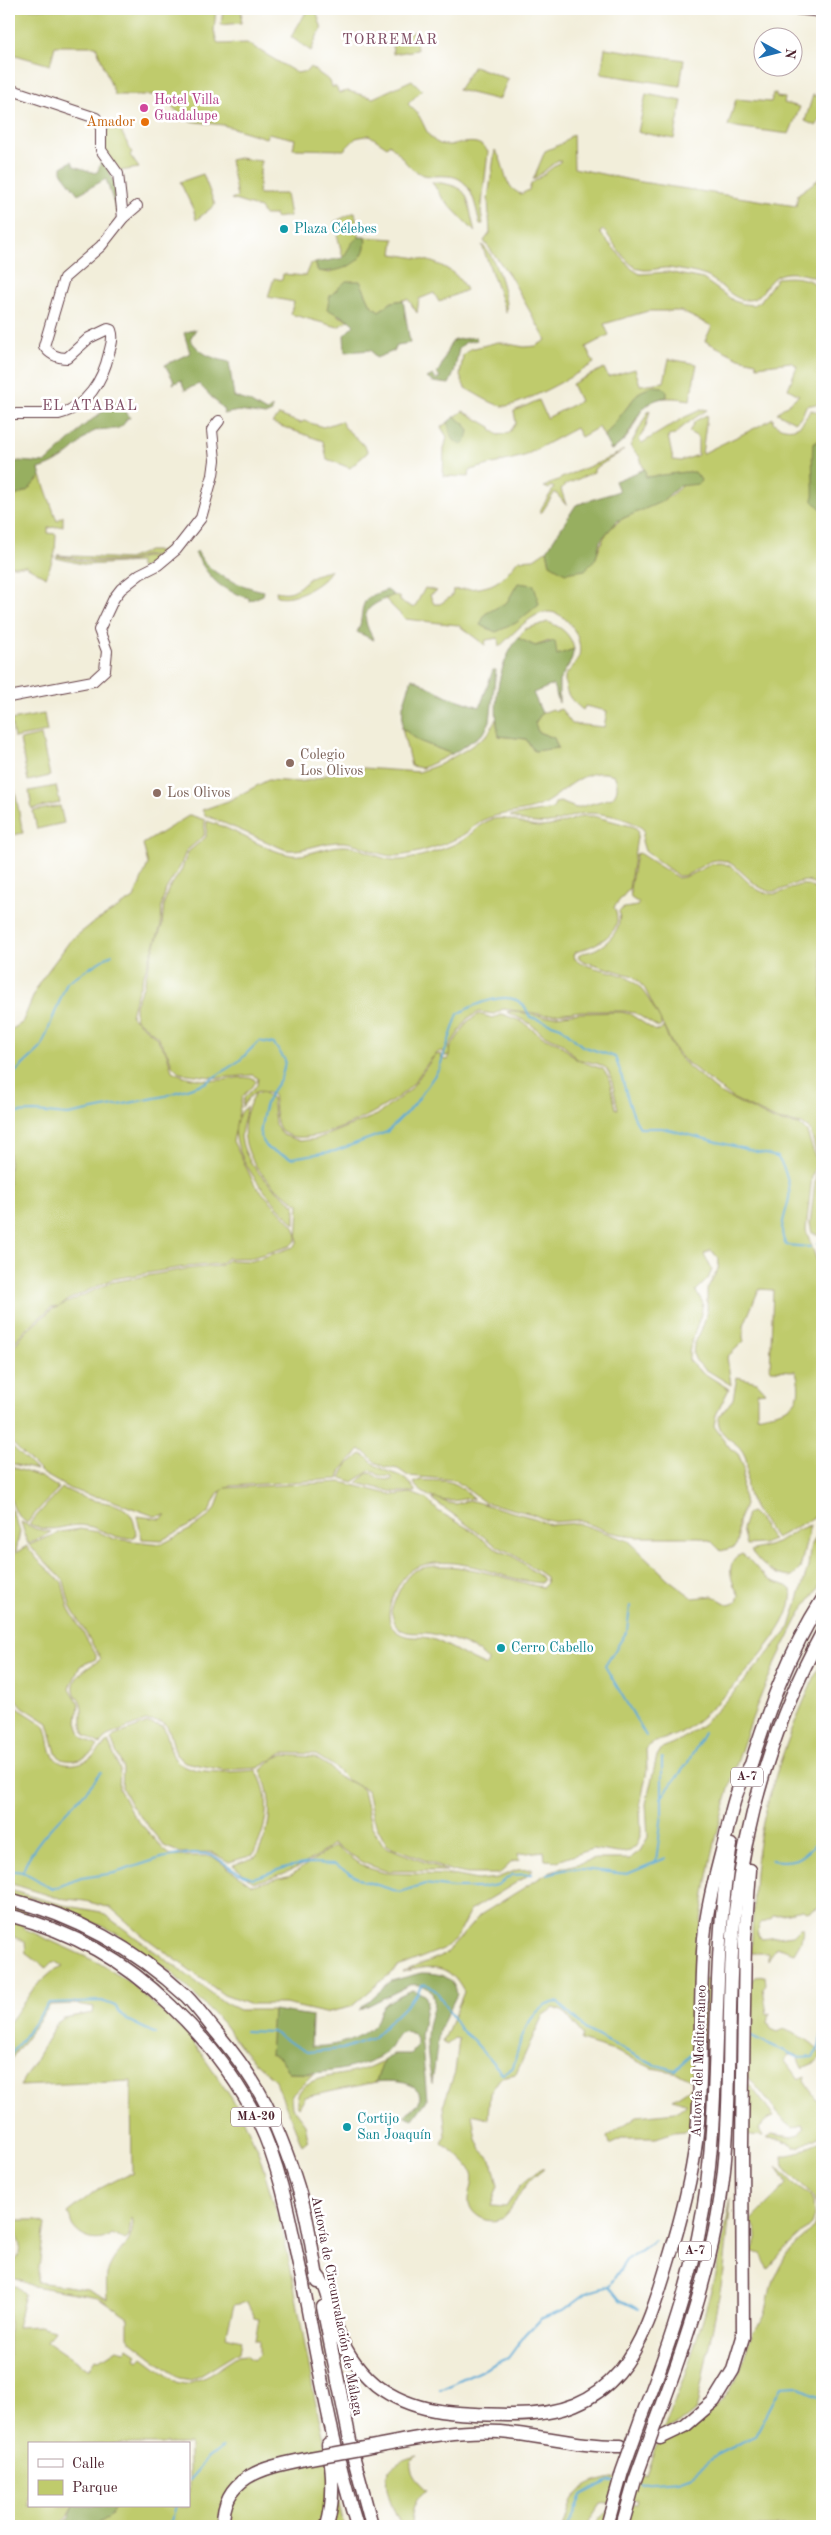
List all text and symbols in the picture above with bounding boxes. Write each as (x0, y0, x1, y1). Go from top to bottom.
north arrow (754, 28, 804, 78)
district label: TORREMAR (342, 33, 438, 48)
text: N (782, 47, 798, 60)
place label: Hotel Villa Guadalupe (154, 93, 220, 123)
marker: Hotel Villa Guadalupe (138, 102, 150, 114)
place label: Amador (86, 115, 135, 129)
marker: Amador (139, 116, 151, 128)
place label: Plaza Célebes (294, 222, 377, 236)
marker: Plaza Célebes (278, 223, 290, 235)
district label: EL ATABAL (42, 399, 138, 414)
place label: Colegio Los Olivos (300, 748, 363, 778)
marker: Colegio Los Olivos (284, 757, 296, 769)
place label: Los Olivos (167, 786, 230, 800)
marker: Los Olivos (151, 787, 163, 799)
place label: Cerro Cabello (511, 1641, 594, 1655)
marker: Cerro Cabello (495, 1642, 507, 1654)
road number: A-7 (731, 1768, 763, 1786)
street label: Autovía del Mediterráneo (689, 1984, 709, 2138)
road number: MA-20 (231, 2108, 281, 2126)
place label: Cortijo San Joaquín (357, 2112, 432, 2142)
marker: Cortijo San Joaquín (341, 2121, 353, 2133)
street label: Autovía de Circunvalación de Málaga (309, 2195, 365, 2417)
road number: A-7 (679, 2242, 711, 2260)
legend (28, 2442, 190, 2508)
text: Calle (72, 2457, 105, 2472)
text: Parque (72, 2481, 118, 2496)

